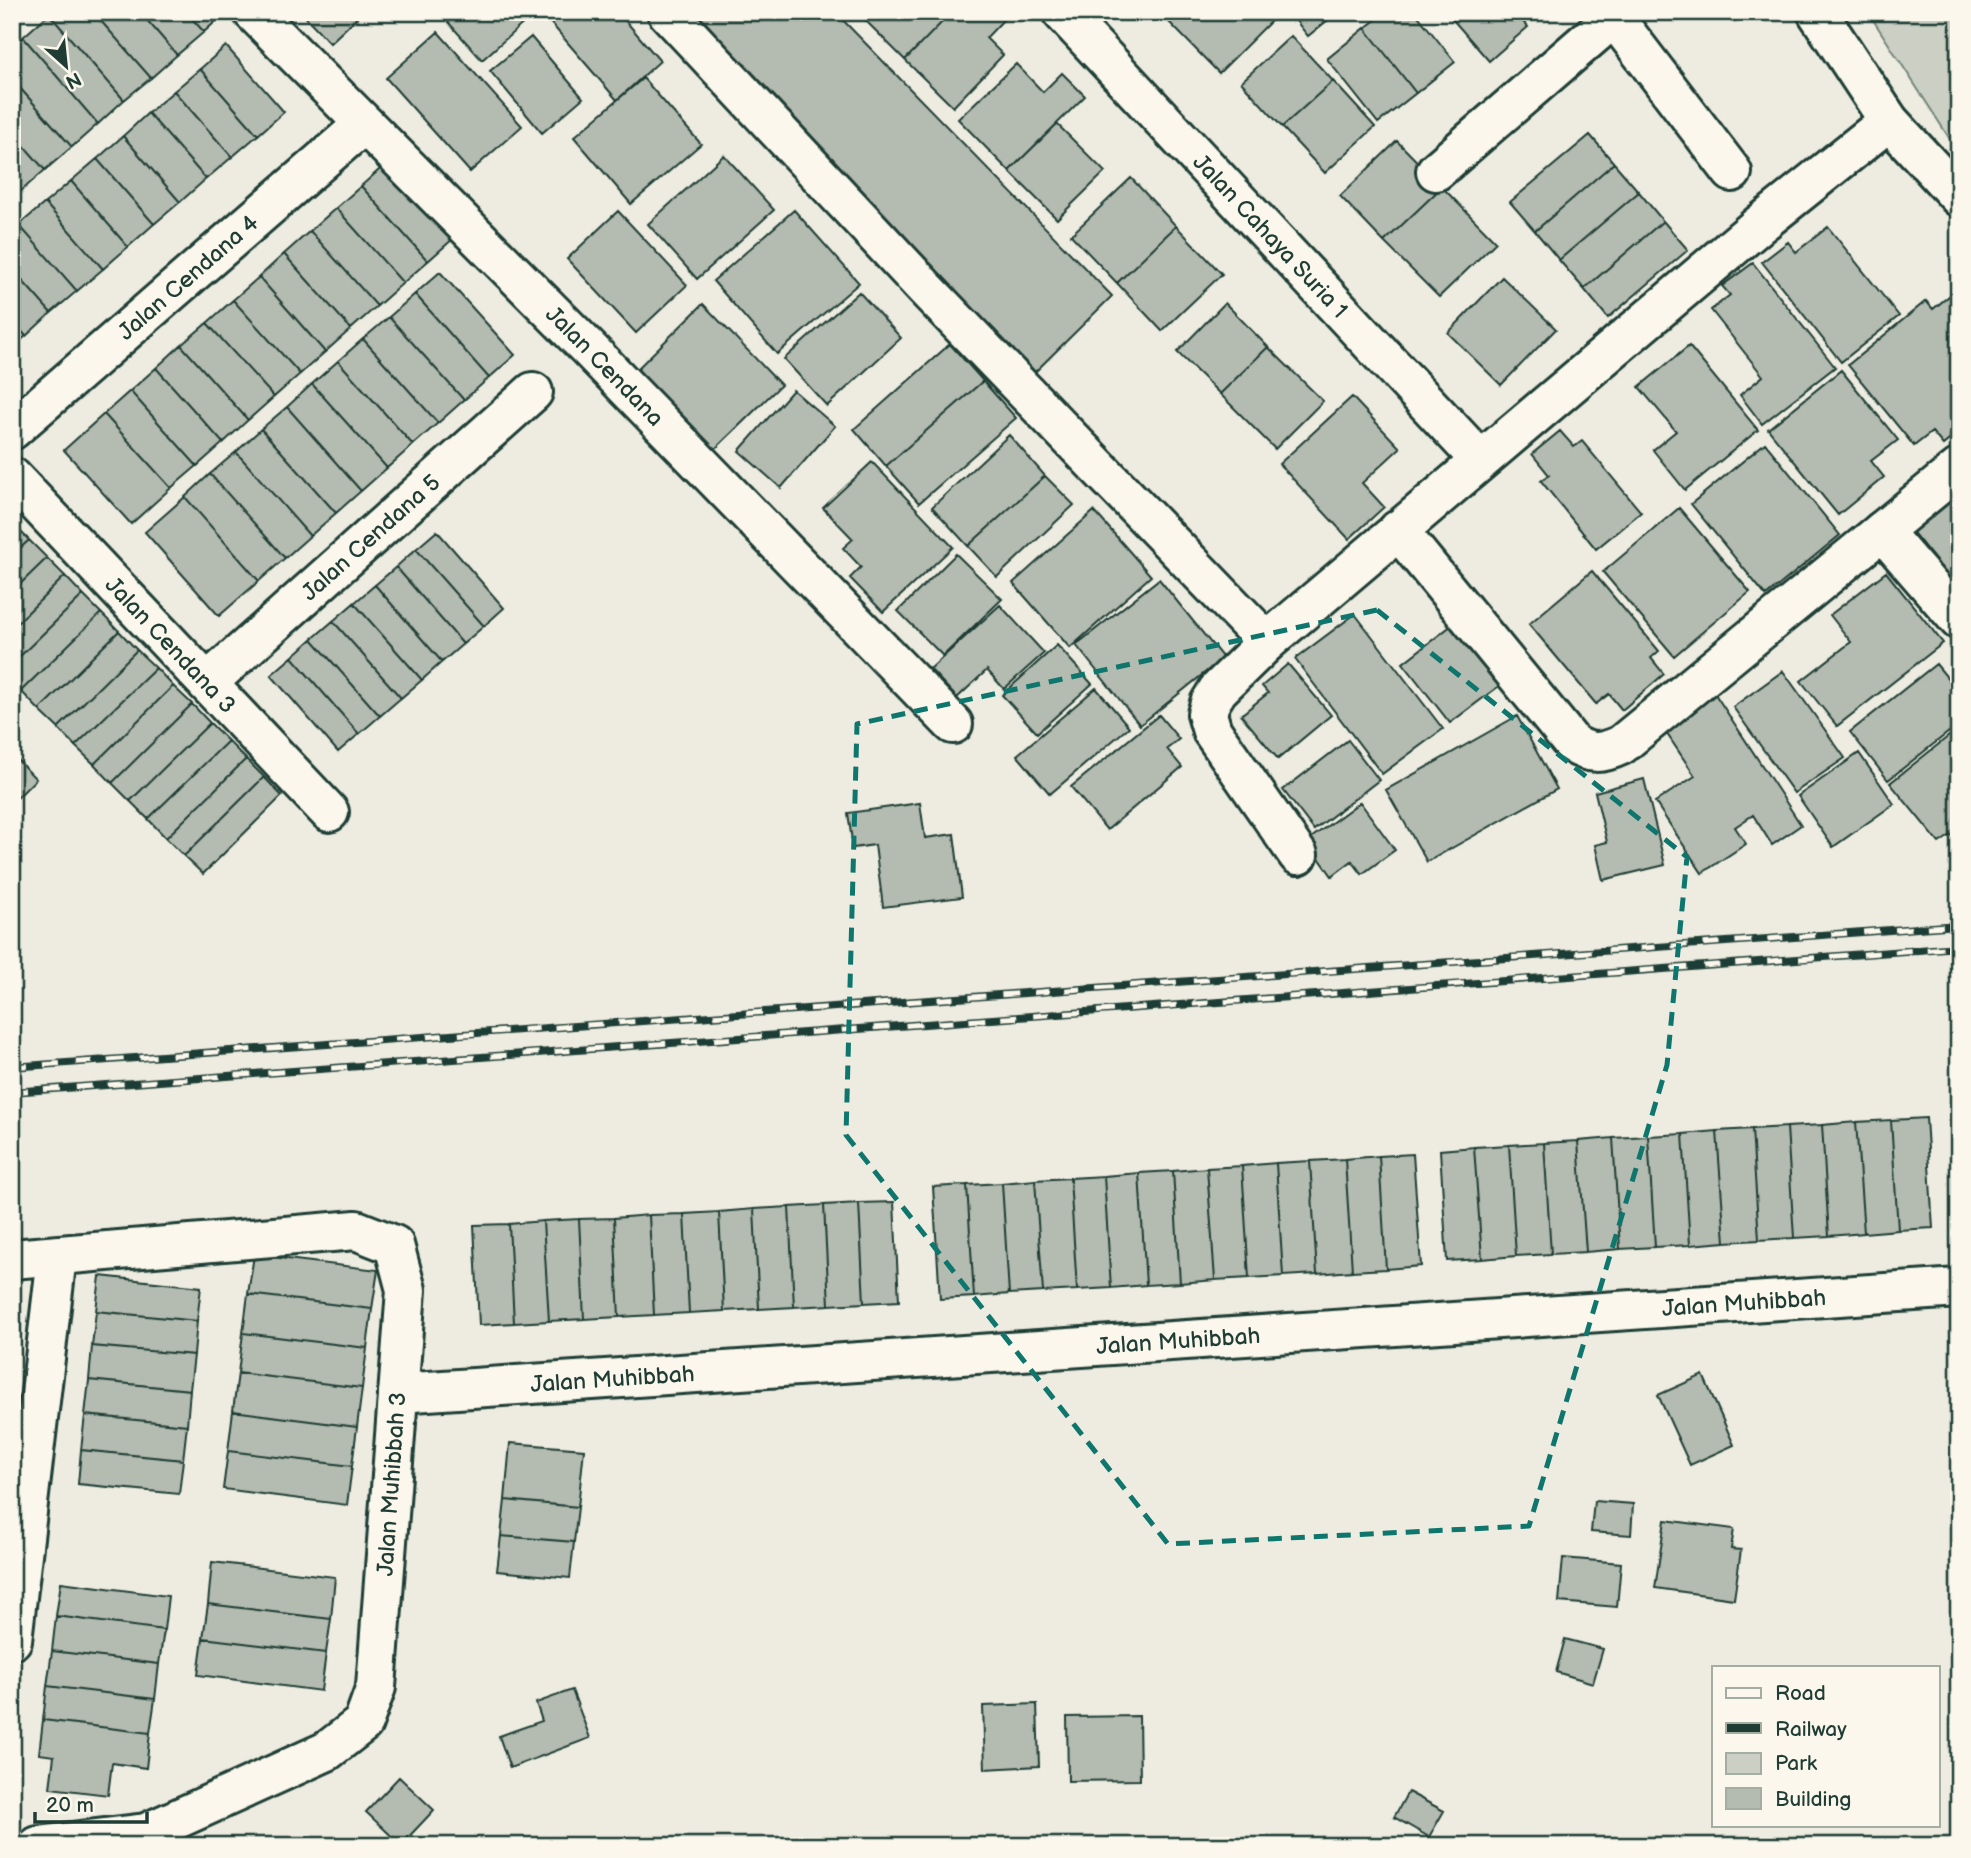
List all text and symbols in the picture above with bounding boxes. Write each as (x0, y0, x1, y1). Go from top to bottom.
north arrow (32, 32, 102, 102)
text: N (61, 66, 85, 93)
street label: Jalan Cahaya Suria 1 (1187, 149, 1353, 324)
street label: Jalan Cendana 4 (112, 209, 265, 347)
street label: Jalan Cendana (539, 301, 669, 432)
street label: Jalan Cendana 5 (296, 469, 446, 607)
street label: Jalan Cendana 3 (99, 571, 241, 720)
street label: Jalan Muhibbah (1661, 1284, 1827, 1323)
street label: Jalan Muhibbah (1095, 1322, 1261, 1361)
street label: Jalan Muhibbah (530, 1360, 695, 1399)
street label: Jalan Muhibbah 3 (372, 1391, 412, 1577)
legend (1712, 1666, 1940, 1826)
text: Road (1775, 1681, 1826, 1706)
text: Railway (1775, 1717, 1847, 1742)
text: Park (1775, 1751, 1818, 1776)
scale bar (35, 1781, 147, 1825)
text: Building (1775, 1787, 1851, 1812)
text: 20 m (46, 1793, 94, 1818)

